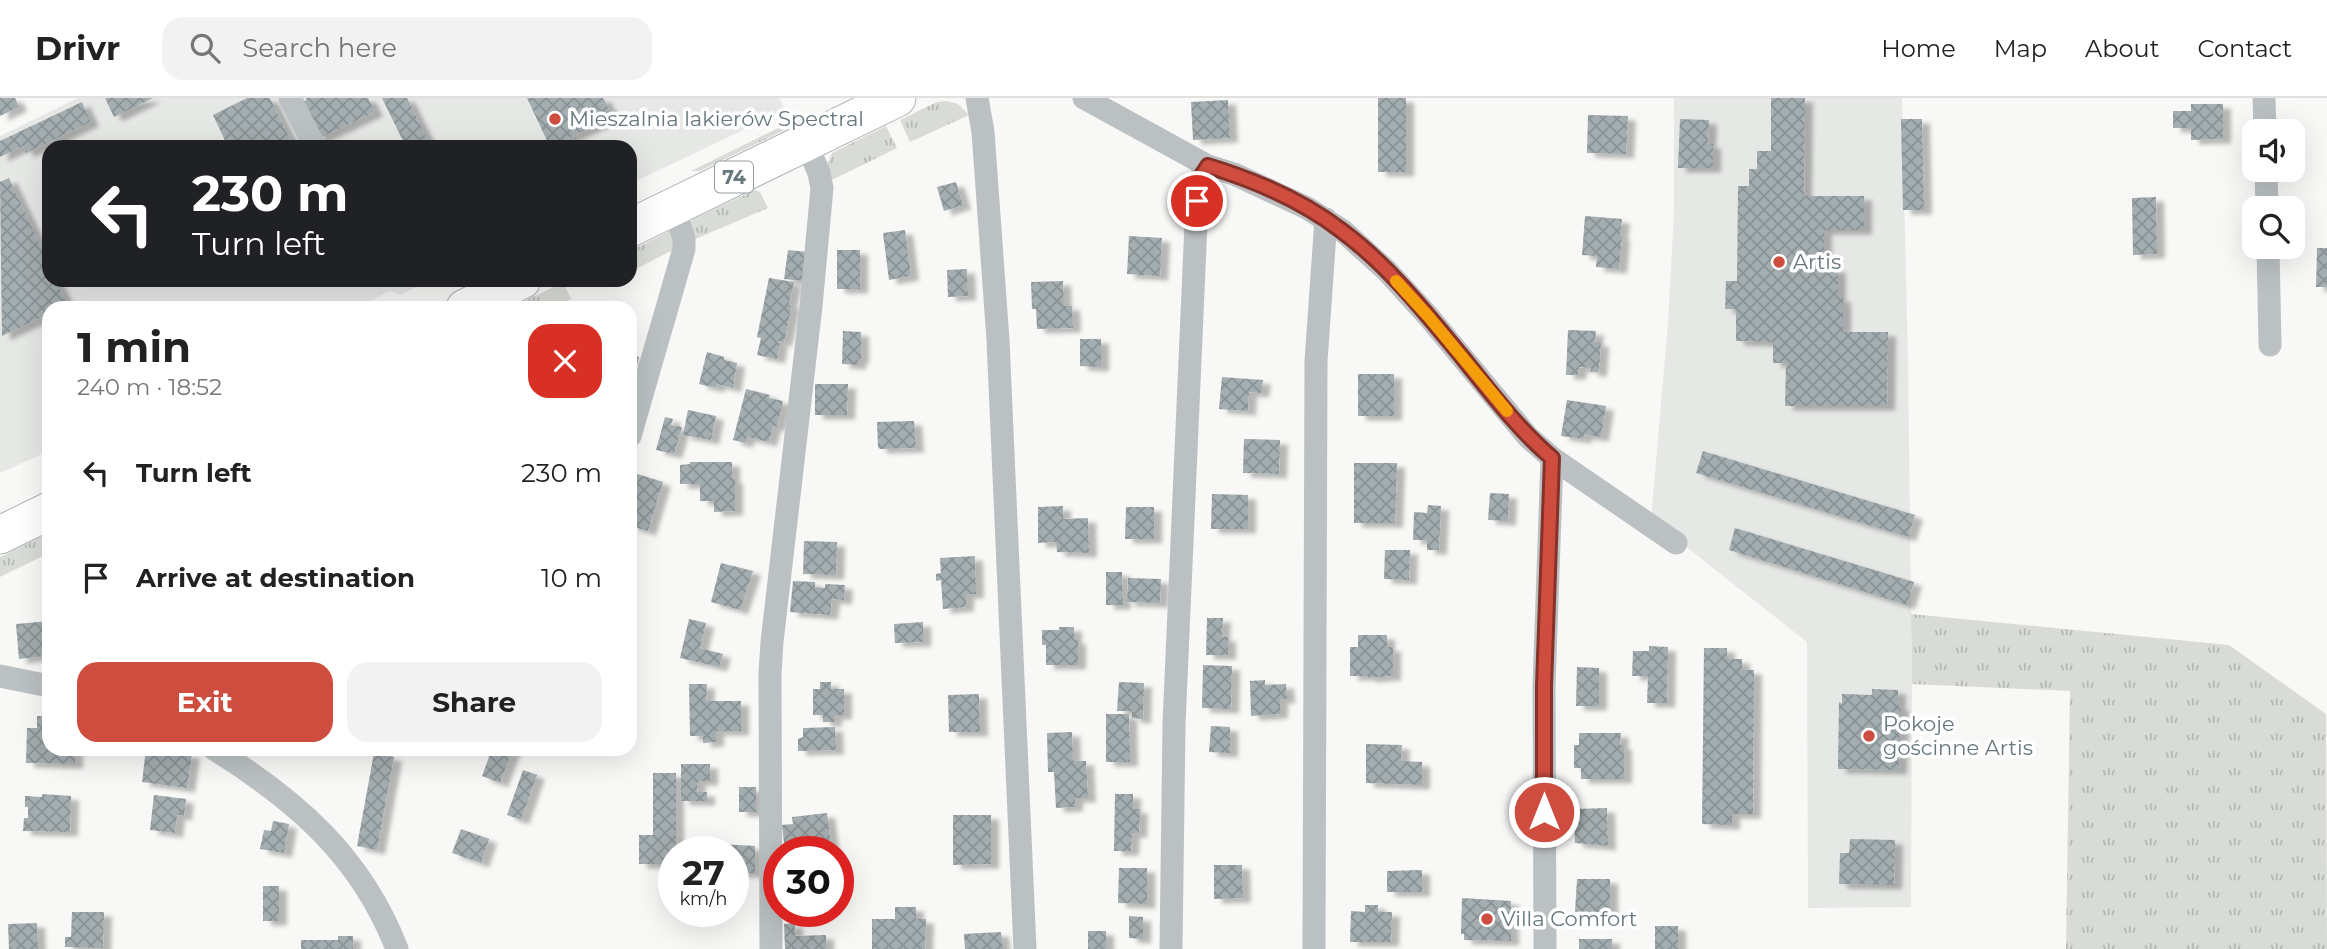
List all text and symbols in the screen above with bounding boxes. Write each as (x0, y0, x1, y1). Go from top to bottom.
search box (162, 17, 652, 80)
text: Drivr (35, 28, 120, 68)
icon: search (186, 29, 224, 67)
text: Search here (242, 32, 397, 64)
text: Home (1881, 34, 1956, 63)
text: Map (1994, 34, 2047, 63)
text: About (2085, 34, 2159, 63)
text: Contact (2197, 34, 2292, 63)
place label: Mieszalnia lakierów Spectral (569, 106, 864, 131)
marker: Mieszalnia lakierów Spectral (547, 111, 563, 127)
map controls (2242, 119, 2305, 259)
button: sound (2242, 119, 2305, 182)
road number: 74 (715, 162, 753, 192)
text: 230 m (192, 164, 348, 223)
icon: left (77, 168, 168, 259)
pin (1167, 171, 1227, 231)
icon: arrive (1178, 182, 1216, 220)
button: search (2242, 196, 2305, 259)
text: Turn left (192, 224, 326, 263)
place label: Artis (1793, 249, 1841, 274)
marker: Artis (1771, 254, 1787, 270)
text: 1 min (77, 321, 191, 373)
button: close (528, 324, 602, 398)
text: 240 m · 18:52 (77, 373, 222, 401)
icon: left (77, 454, 115, 492)
text: Turn left (136, 457, 252, 489)
text: 230 m (521, 457, 602, 489)
icon: arrive (77, 559, 115, 597)
text: Arrive at destination (136, 562, 415, 594)
text: 10 m (541, 562, 602, 594)
button: Exit (77, 662, 333, 742)
button: Share (347, 662, 602, 742)
place label: Pokoje gościnne Artis (1883, 711, 2033, 760)
marker: Pokoje gościnne Artis (1861, 728, 1877, 744)
position arrow (1507, 775, 1581, 849)
speed limit sign: 30 (763, 836, 854, 927)
text: 27 (682, 851, 725, 894)
text: km/h (679, 888, 728, 910)
place label: Villa Comfort (1501, 906, 1637, 931)
marker: Villa Comfort (1479, 911, 1495, 927)

